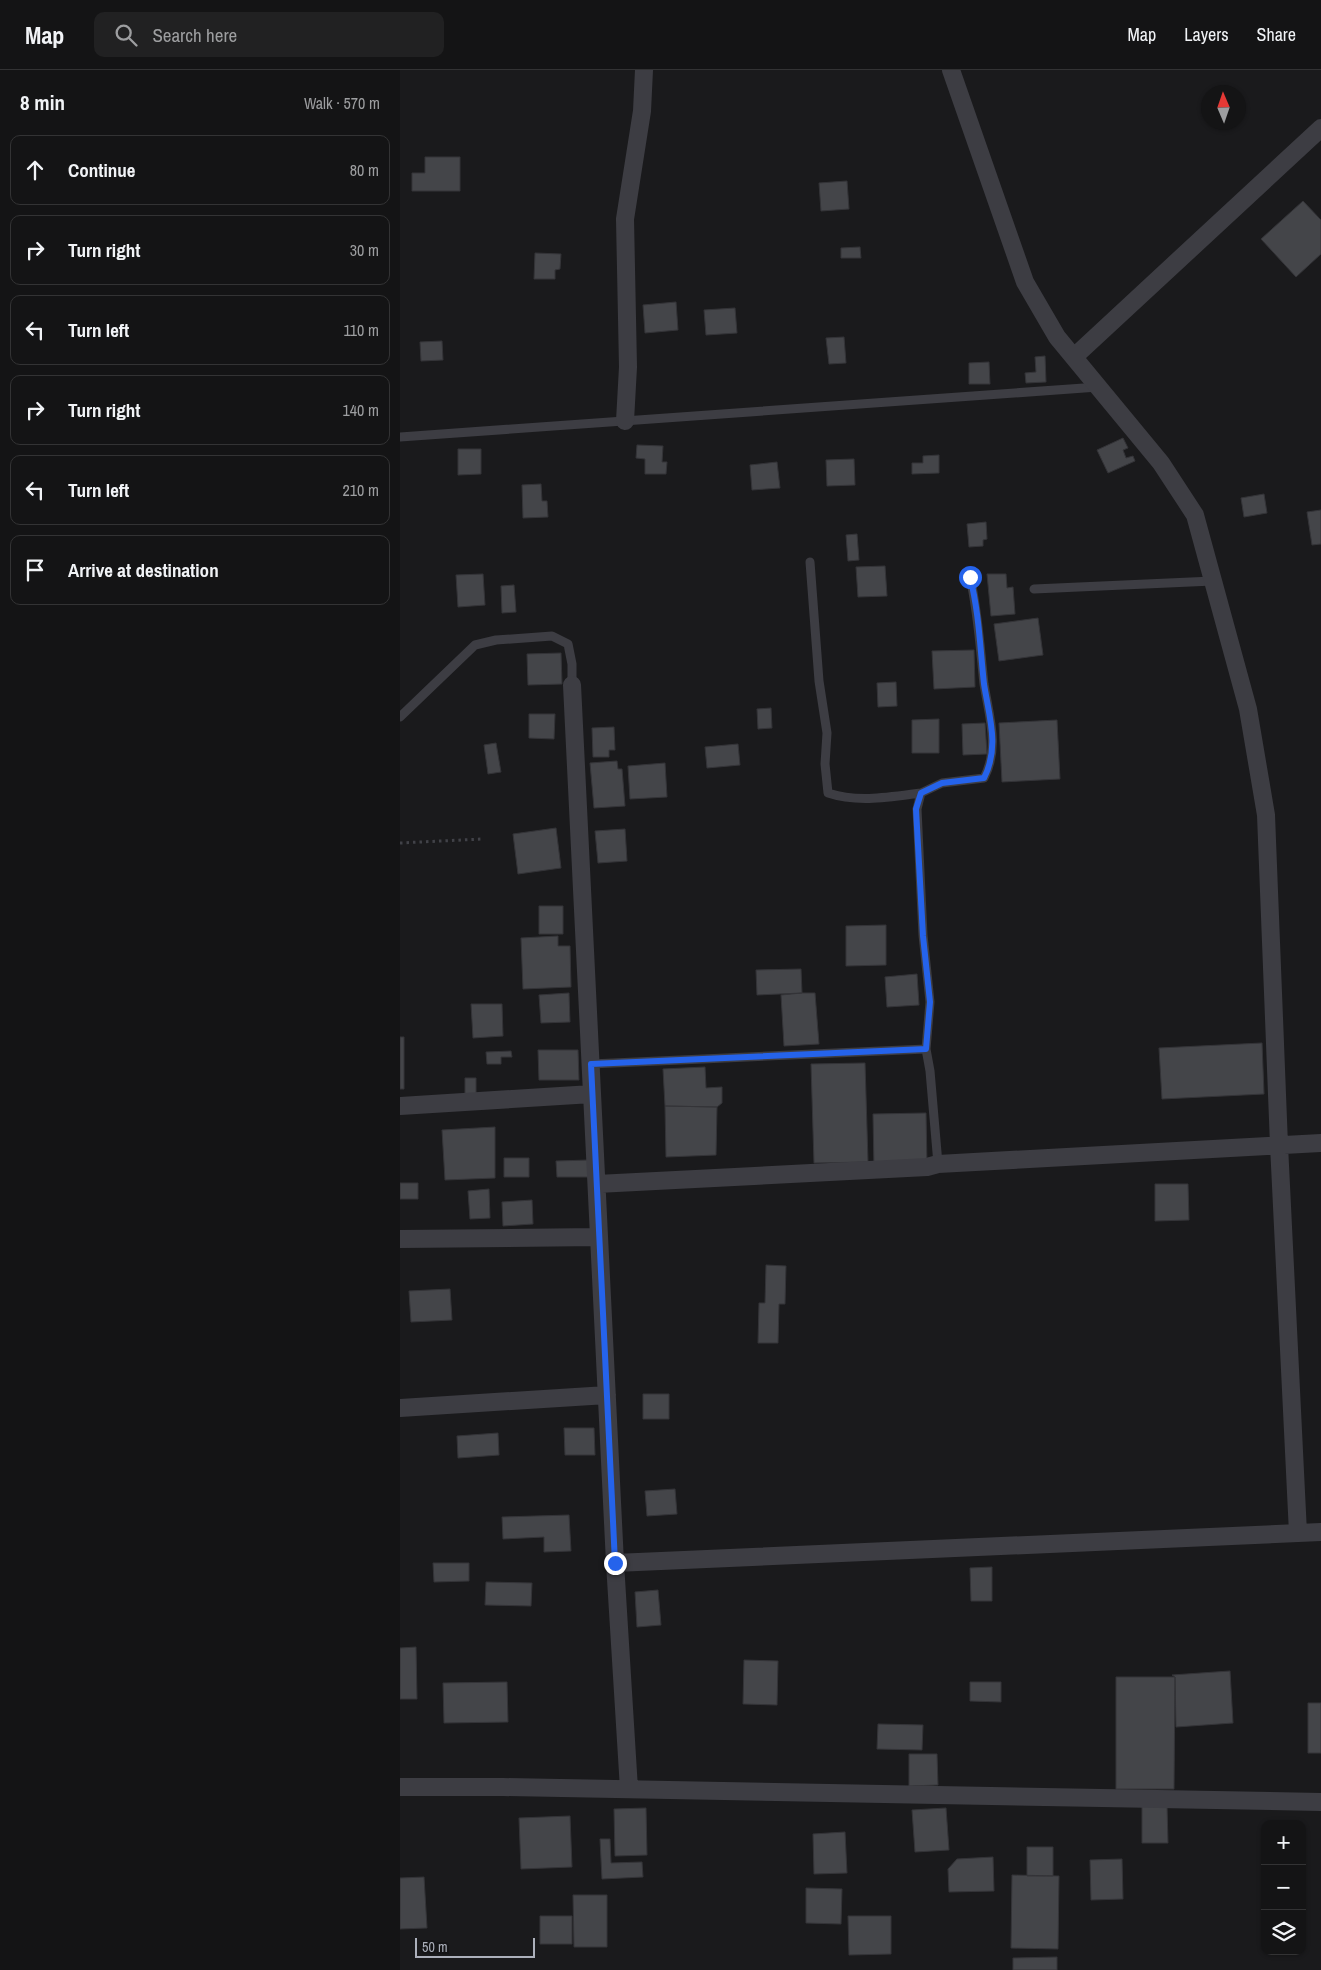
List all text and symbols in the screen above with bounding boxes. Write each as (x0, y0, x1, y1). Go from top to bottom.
search box (94, 12, 444, 57)
text: Map (25, 19, 64, 51)
icon: search (112, 21, 140, 49)
text: Search here (152, 22, 237, 48)
text: Map (1128, 22, 1156, 47)
text: Layers (1184, 22, 1229, 47)
text: Share (1257, 22, 1296, 47)
north arrow (1201, 85, 1246, 130)
text: 8 min (20, 88, 65, 117)
text: Walk · 570 m (304, 92, 380, 114)
icon: ahead (21, 156, 49, 184)
text: Continue (68, 157, 136, 183)
text: 80 m (350, 159, 379, 181)
icon: right (21, 236, 49, 264)
text: Turn right (68, 237, 140, 263)
text: 30 m (350, 239, 379, 261)
icon: left (21, 316, 49, 344)
text: Turn left (68, 317, 129, 343)
text: 110 m (343, 319, 379, 341)
icon: right (21, 396, 49, 424)
text: Turn right (68, 397, 140, 423)
text: 140 m (343, 399, 379, 421)
icon: left (21, 476, 49, 504)
text: Turn left (68, 477, 129, 503)
text: 210 m (343, 479, 379, 501)
icon: arrive (21, 556, 49, 584)
text: Arrive at destination (68, 557, 219, 583)
route start (959, 566, 982, 589)
route end (604, 1552, 627, 1575)
map controls (1261, 1820, 1306, 1955)
button: + (1261, 1820, 1306, 1865)
button: − (1261, 1865, 1306, 1910)
button: layers (1261, 1910, 1306, 1955)
scale bar (415, 1935, 535, 1958)
text: 50 m (422, 1938, 448, 1956)

